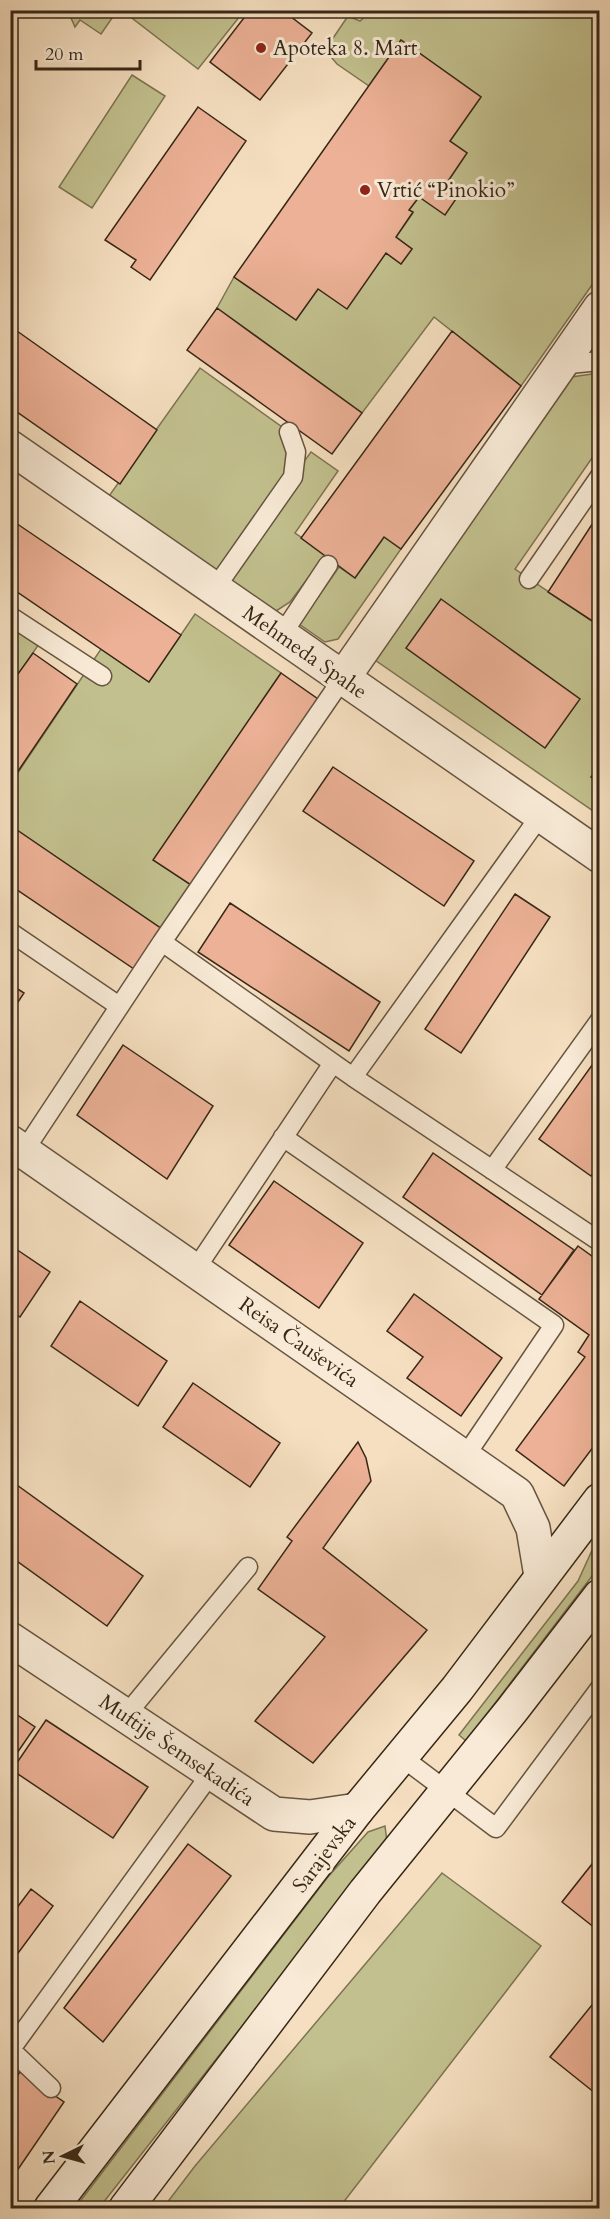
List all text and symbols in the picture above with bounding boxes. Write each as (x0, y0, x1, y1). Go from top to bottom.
scale bar (36, 33, 140, 71)
place label: Apoteka 8. Mart (273, 34, 418, 63)
marker: Apoteka 8. Mart (254, 41, 268, 55)
text: 20 m (45, 42, 84, 67)
place label: Vrtić “Pinokio” (377, 176, 514, 205)
marker: Vrtić “Pinokio” (358, 183, 372, 197)
street label: Mehmeda Spahe (237, 599, 373, 706)
street label: Reisa Čauševića (233, 1290, 365, 1394)
street label: Muftije Šemsekadića (93, 1687, 261, 1813)
street label: Sarajevska (286, 1810, 363, 1899)
north arrow (33, 2126, 93, 2186)
text: N (37, 2149, 61, 2165)

